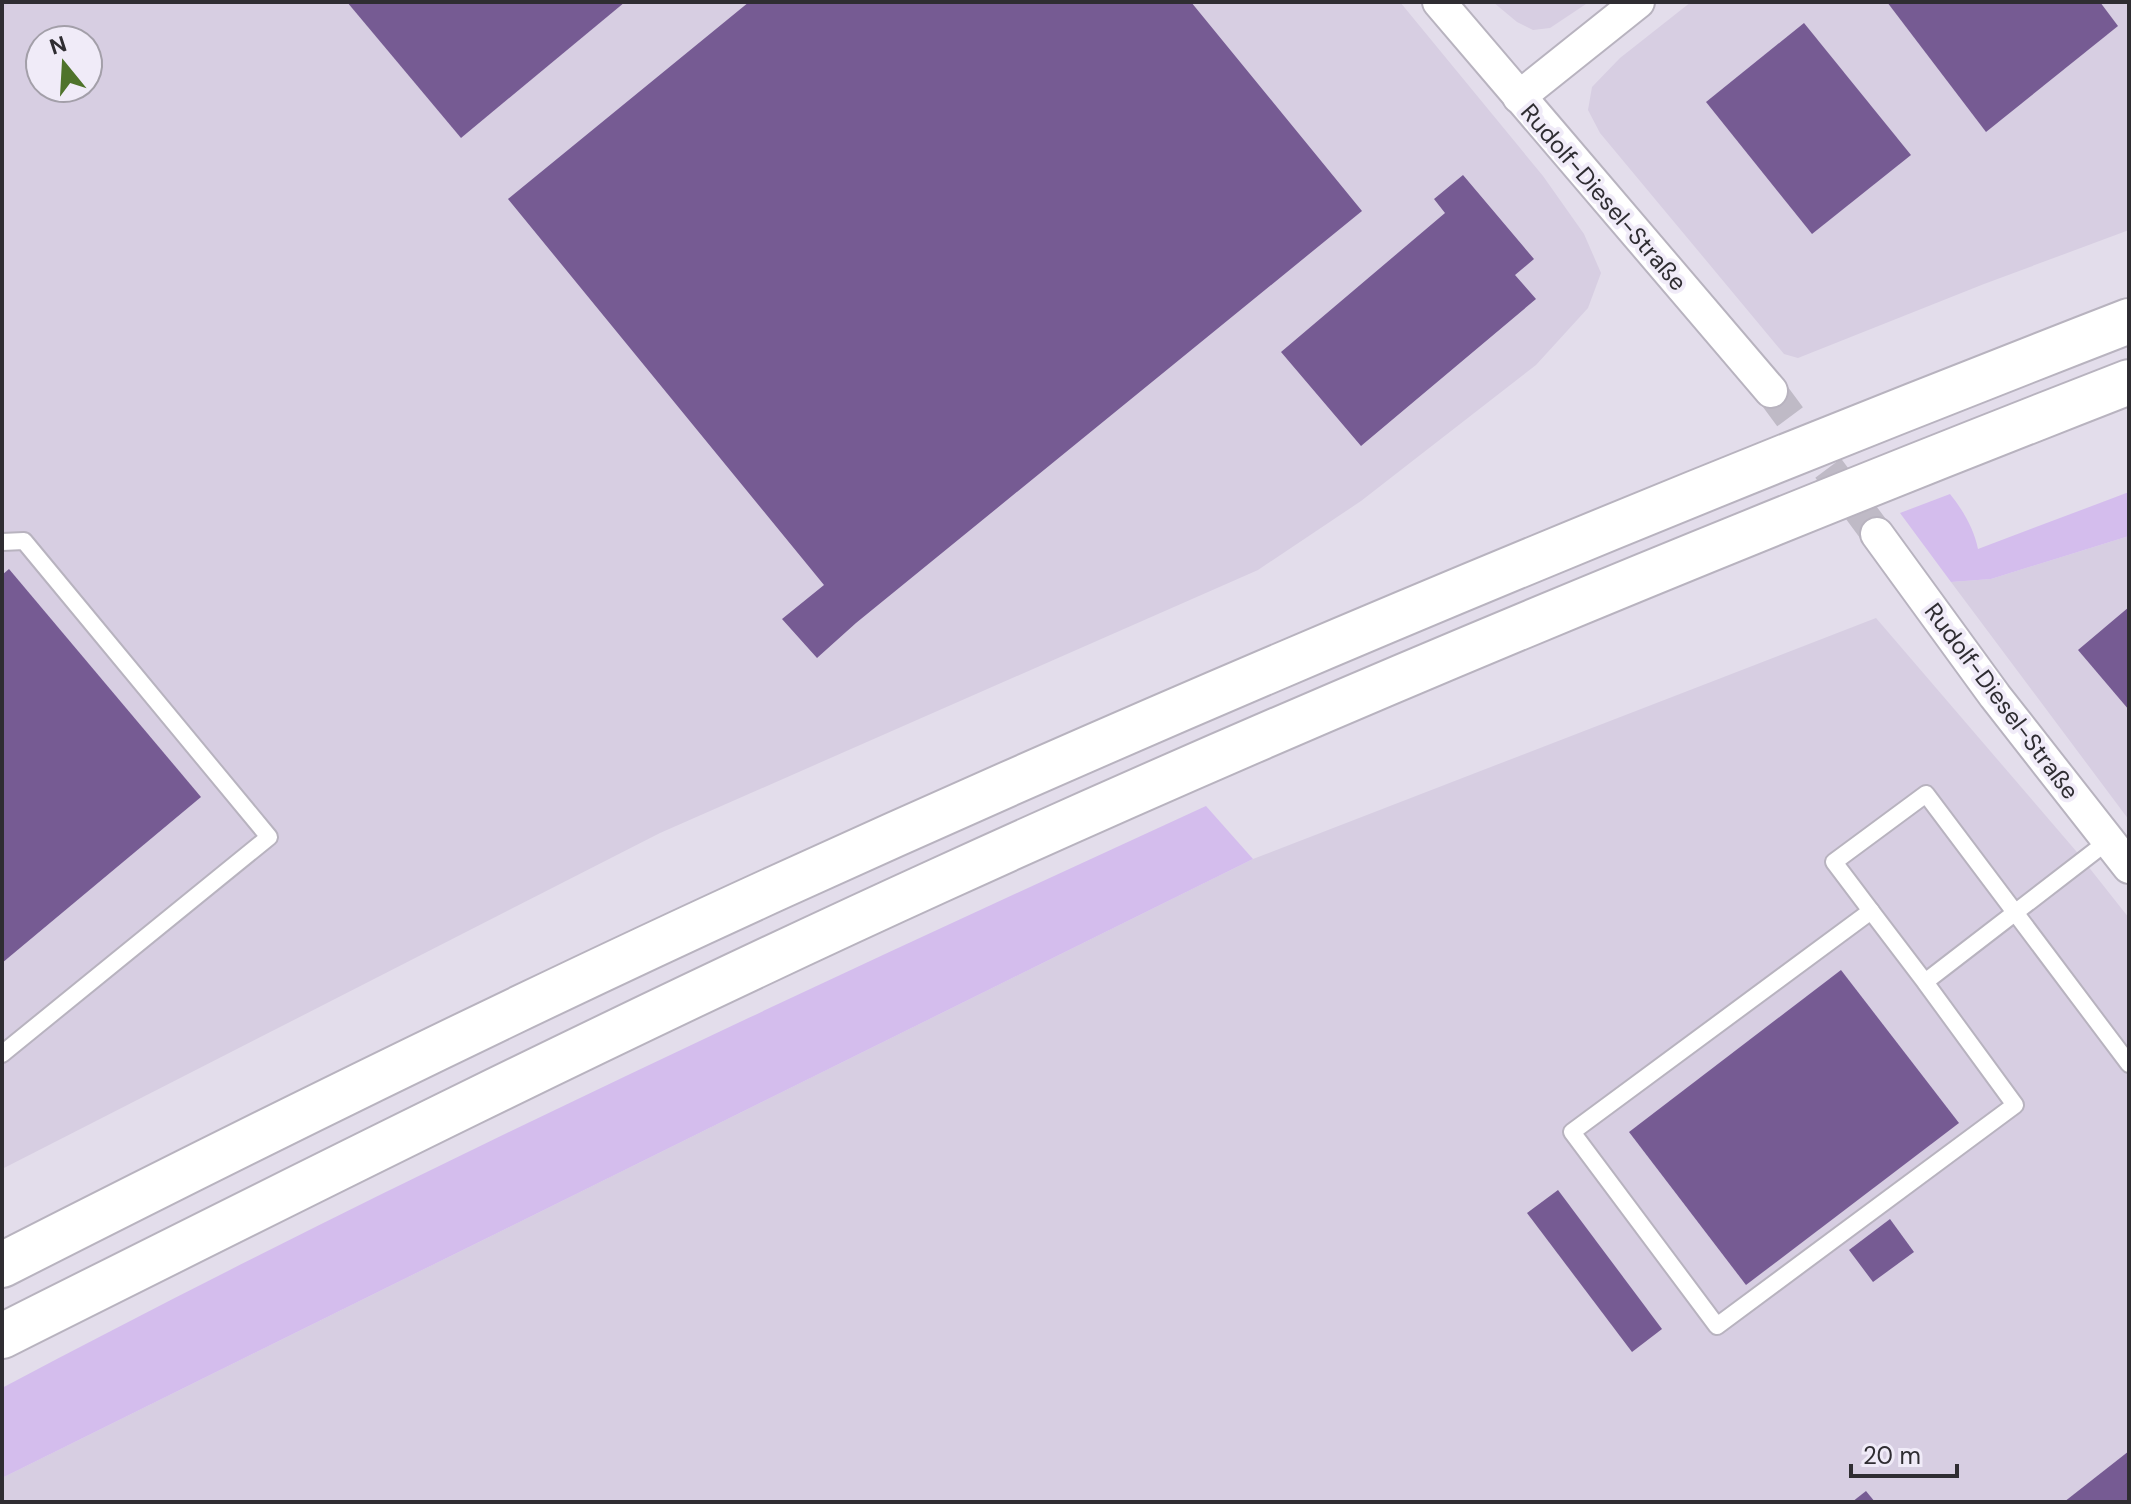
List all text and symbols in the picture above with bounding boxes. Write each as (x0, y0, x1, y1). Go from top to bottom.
north arrow (24, 24, 104, 104)
text: N (46, 29, 70, 62)
street label: Rudolf-Diesel-Straße (1514, 97, 1694, 297)
street label: Rudolf-Diesel-Straße (1918, 597, 2086, 805)
scale bar (1851, 1428, 1957, 1478)
text: 20 m (1863, 1440, 1921, 1471)

